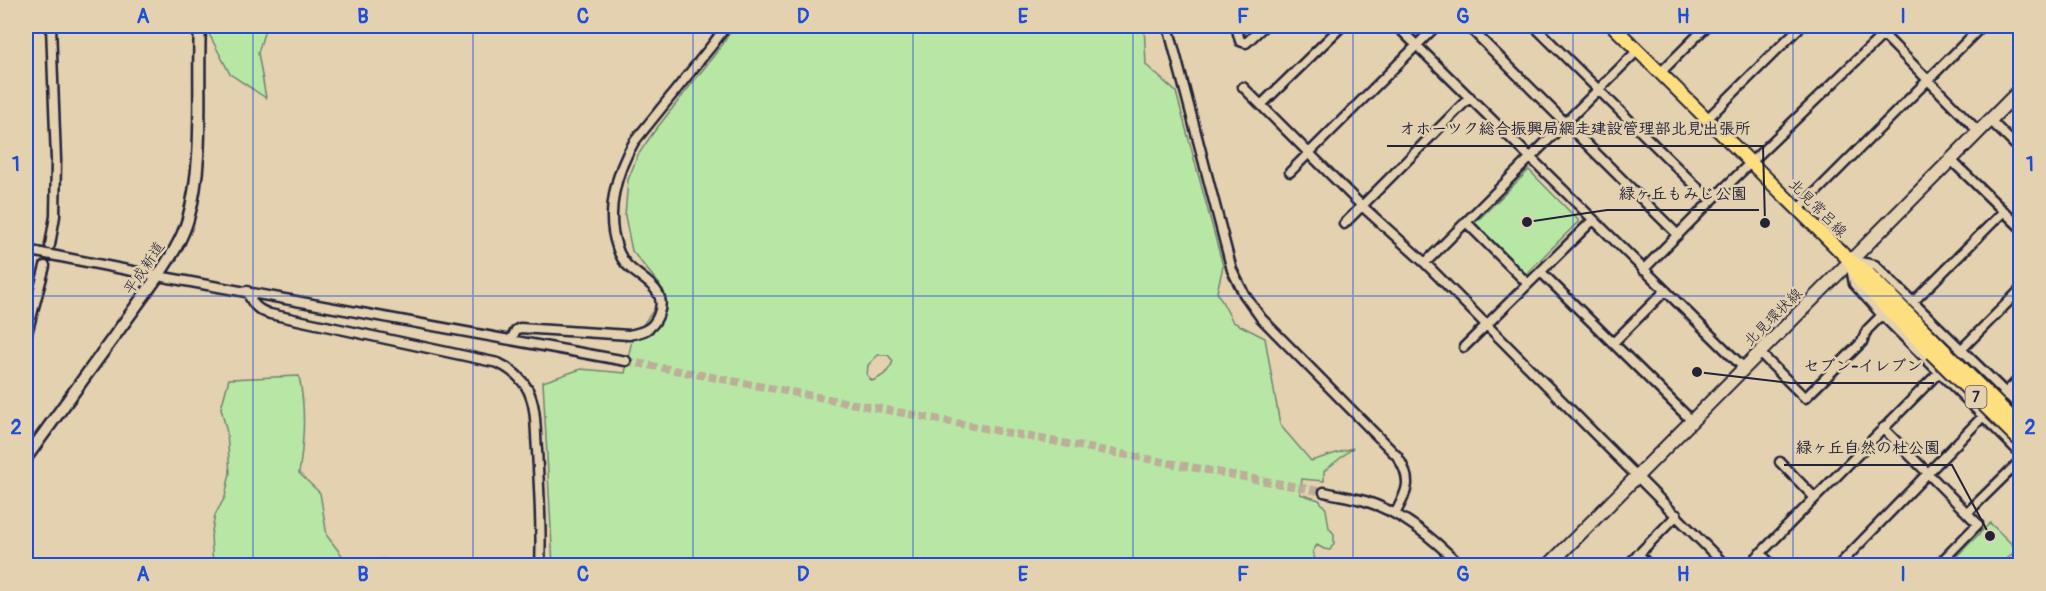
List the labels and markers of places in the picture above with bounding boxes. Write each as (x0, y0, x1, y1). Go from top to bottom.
callout: オホーツク総合振興局網走建設管理部北見出張所 (1387, 112, 1763, 146)
callout: 緑ヶ丘もみじ公園 (1607, 176, 1759, 210)
callout: セブン-イレブン (1791, 349, 1934, 383)
callout: 緑ヶ丘自然の杜公園 (1784, 431, 1952, 465)

